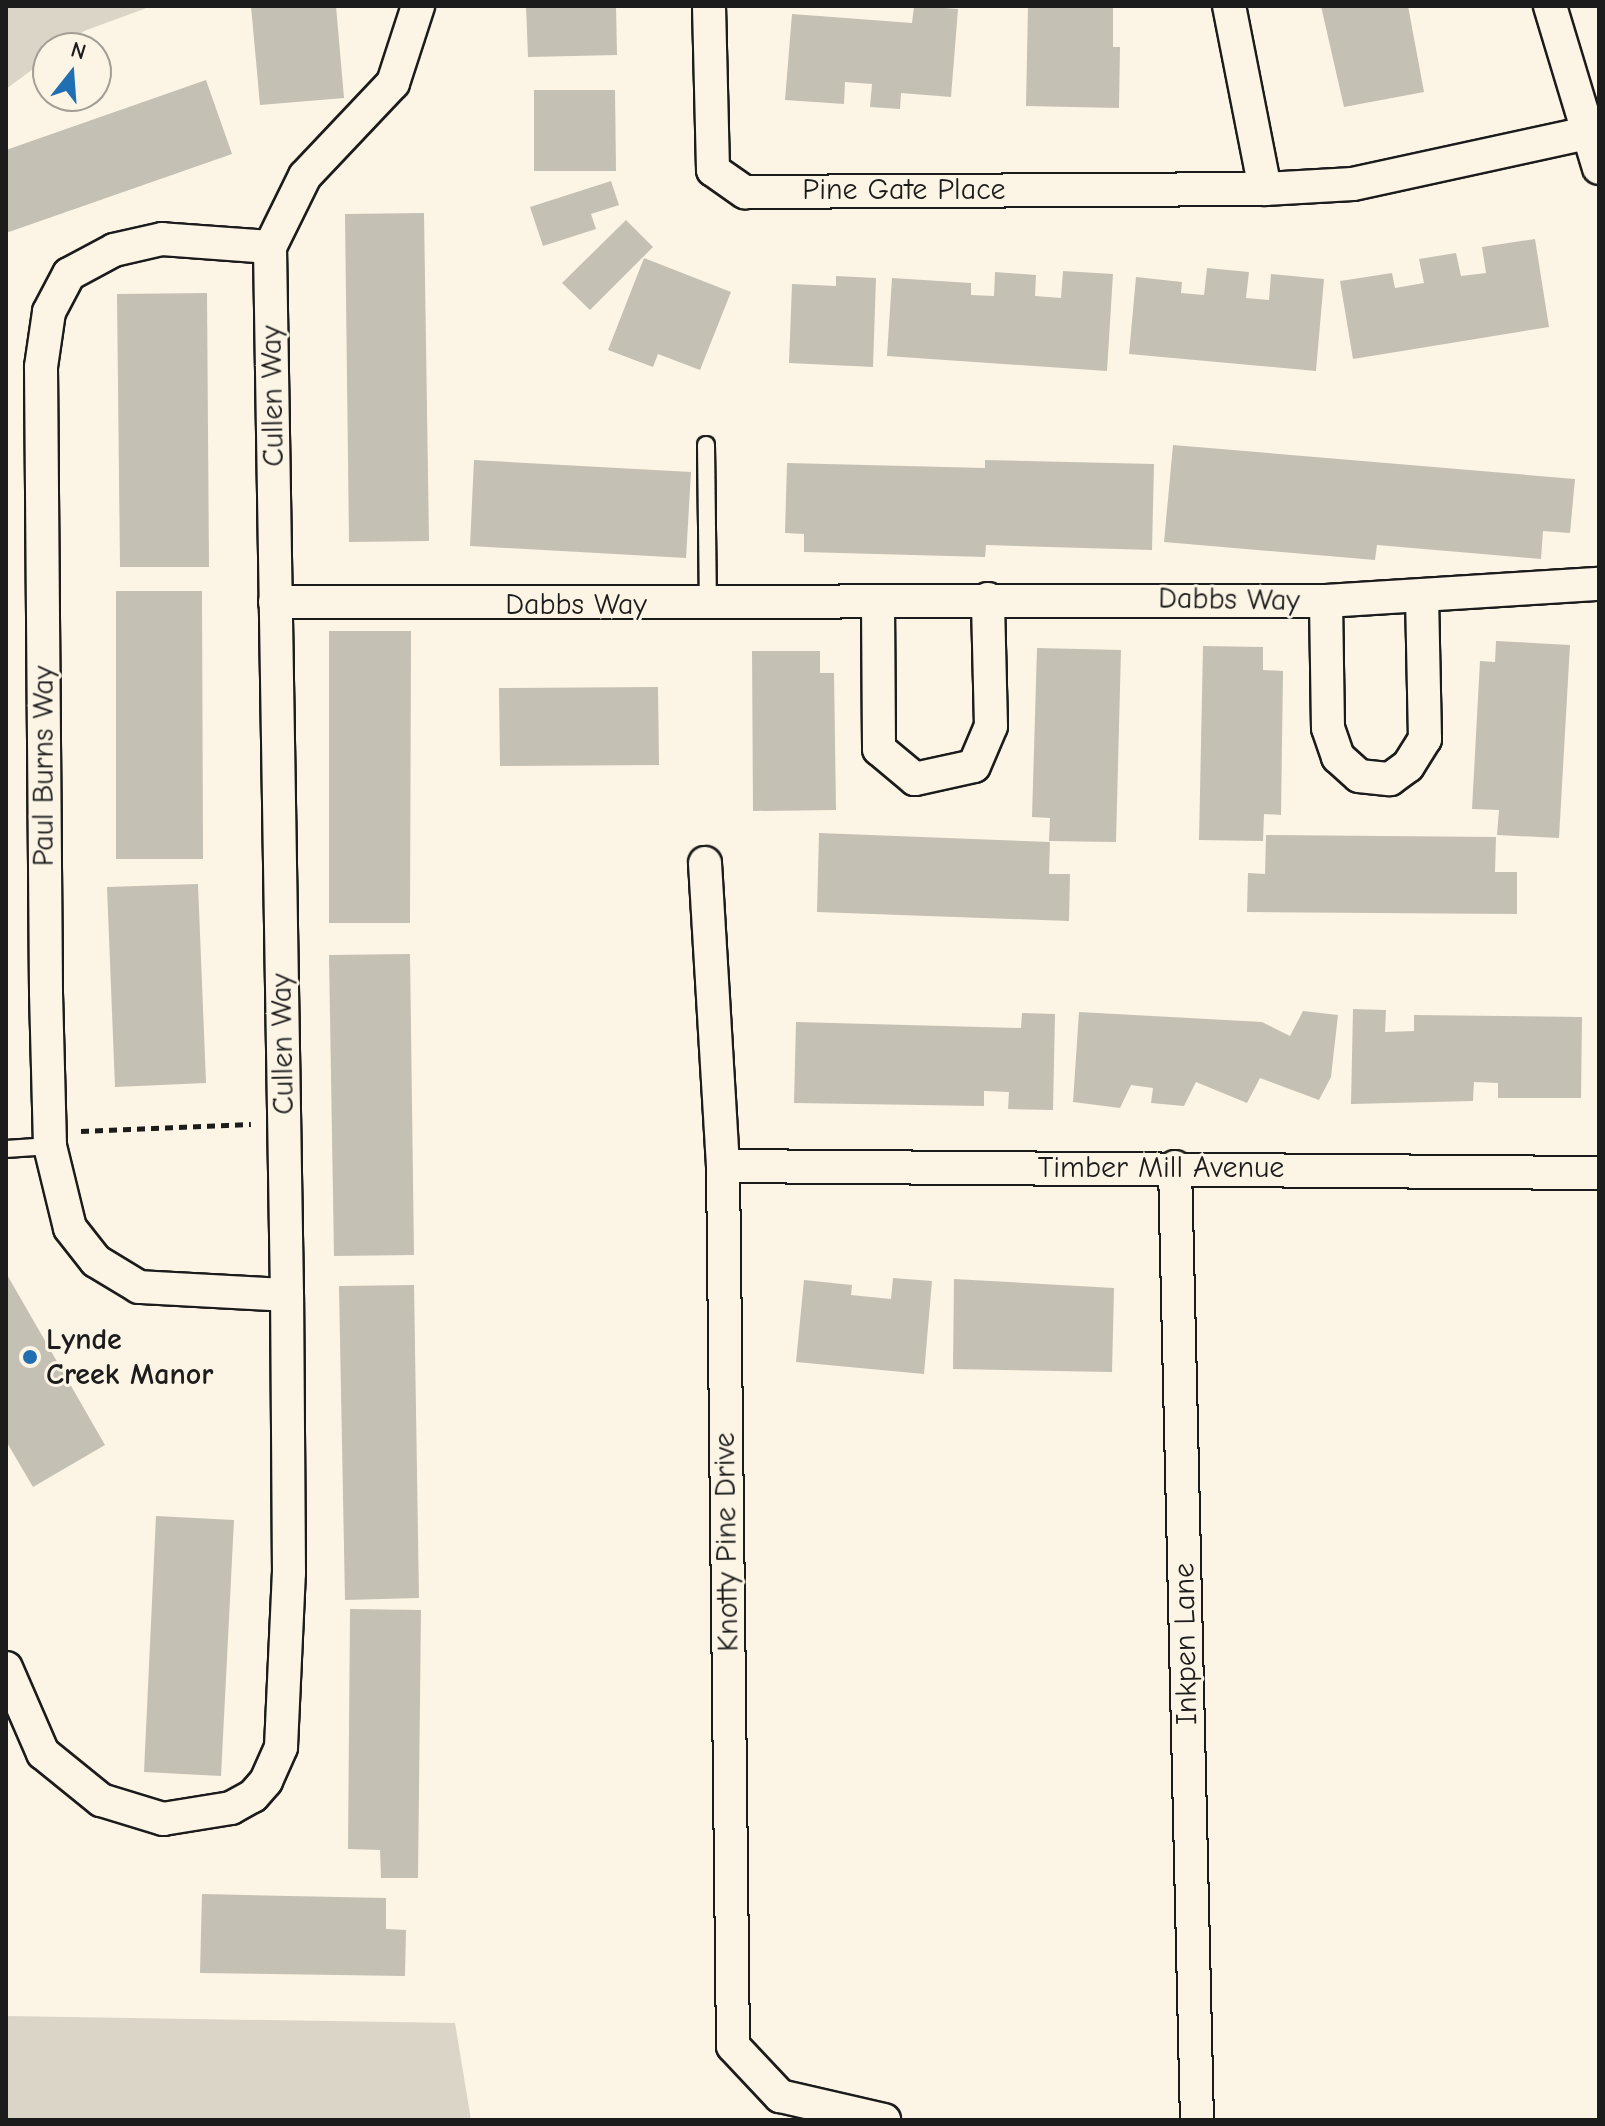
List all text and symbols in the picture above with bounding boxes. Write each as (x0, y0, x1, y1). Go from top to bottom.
north arrow (32, 32, 112, 112)
text: N (68, 36, 89, 65)
street label: Pine Gate Place (802, 172, 1006, 208)
street label: Cullen Way (254, 325, 292, 467)
street label: Dabbs Way (1158, 581, 1300, 619)
street label: Dabbs Way (505, 587, 647, 623)
street label: Paul Burns Way (26, 666, 62, 866)
street label: Cullen Way (264, 973, 302, 1115)
street label: Timber Mill Avenue (1038, 1150, 1284, 1186)
place label: Lynde Creek Manor (46, 1322, 213, 1392)
marker: Lynde Creek Manor (21, 1348, 39, 1366)
street label: Knotty Pine Drive (707, 1432, 747, 1652)
street label: Inkpen Lane (1167, 1563, 1205, 1725)

